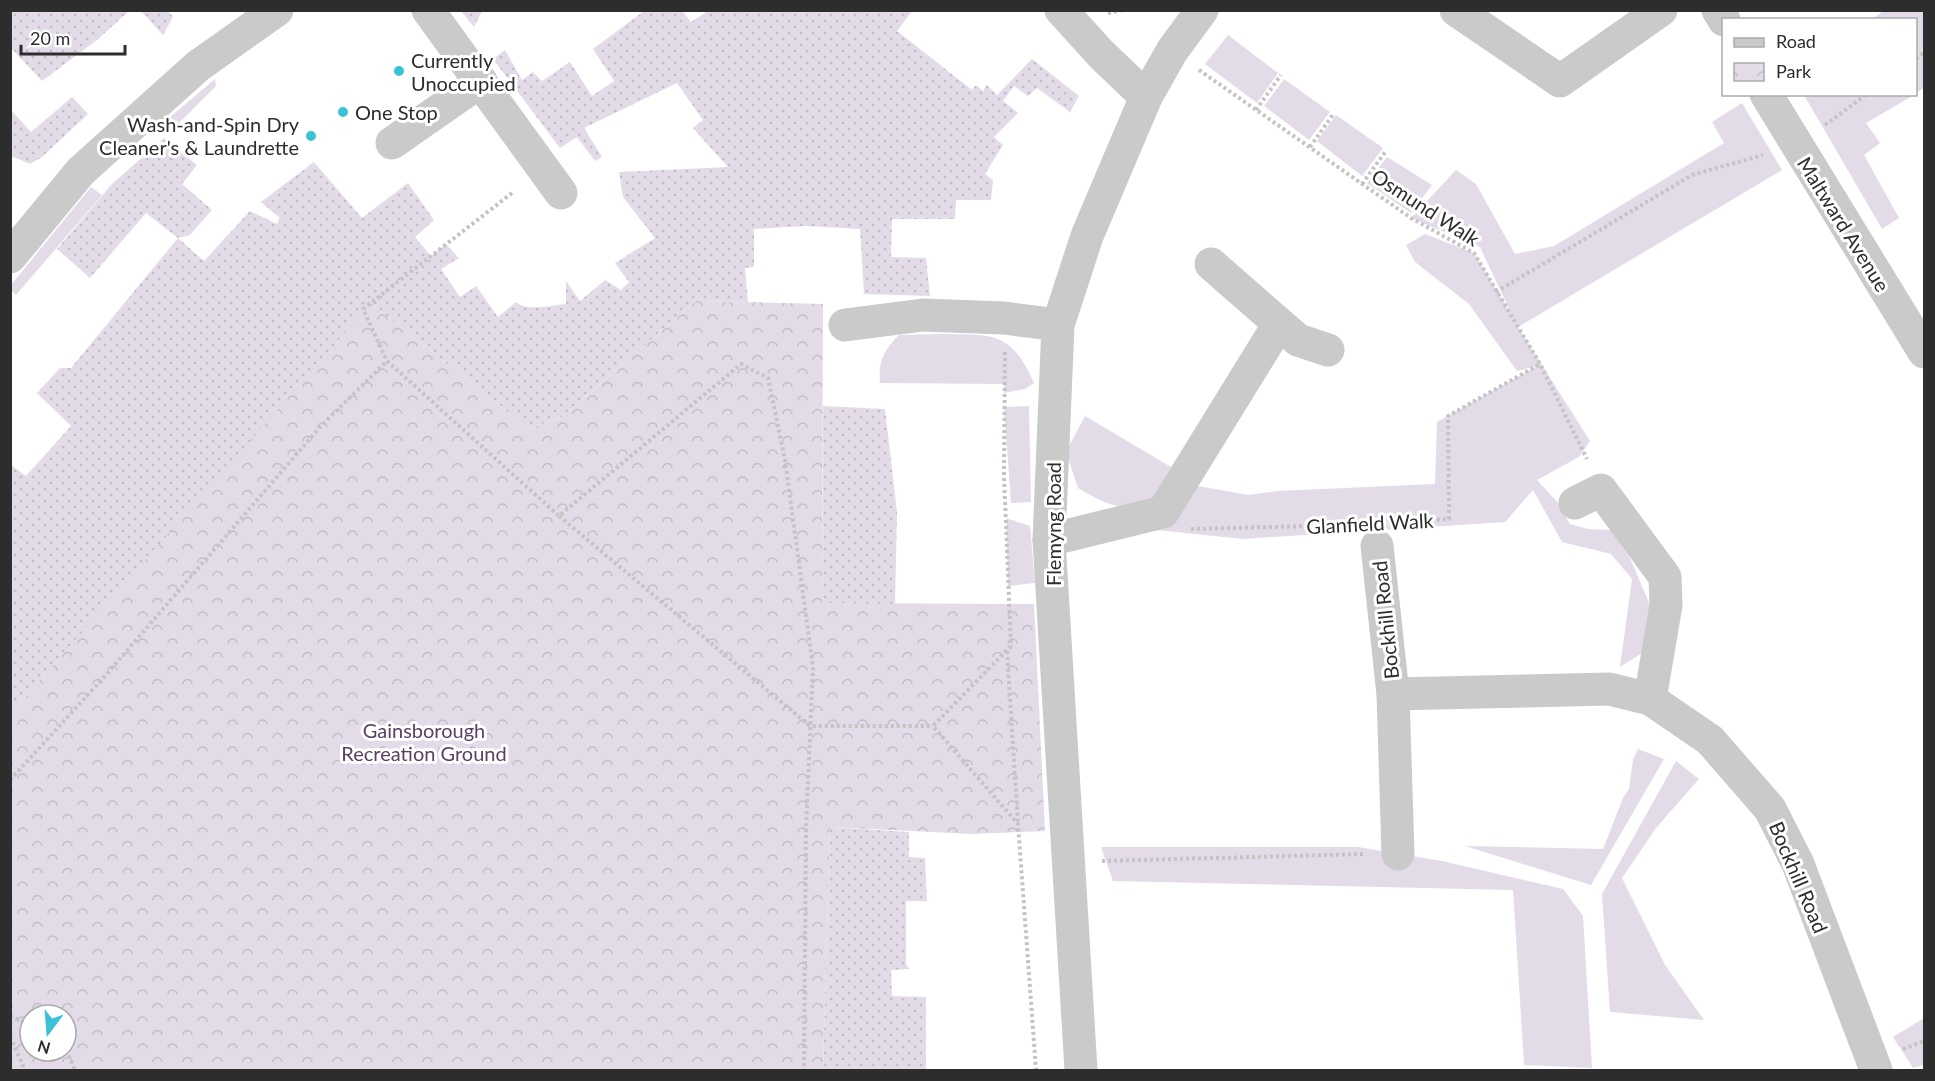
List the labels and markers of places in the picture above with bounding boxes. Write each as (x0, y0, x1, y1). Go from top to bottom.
place label: Currently Unoccupied (411, 48, 516, 95)
marker: Currently Unoccupied (392, 64, 406, 78)
place label: One Stop (355, 100, 438, 124)
marker: One Stop (336, 105, 350, 119)
place label: Wash-and-Spin Dry Cleaner's & Laundrette (99, 112, 300, 159)
marker: Wash-and-Spin Dry Cleaner's & Laundrette (304, 129, 318, 143)

